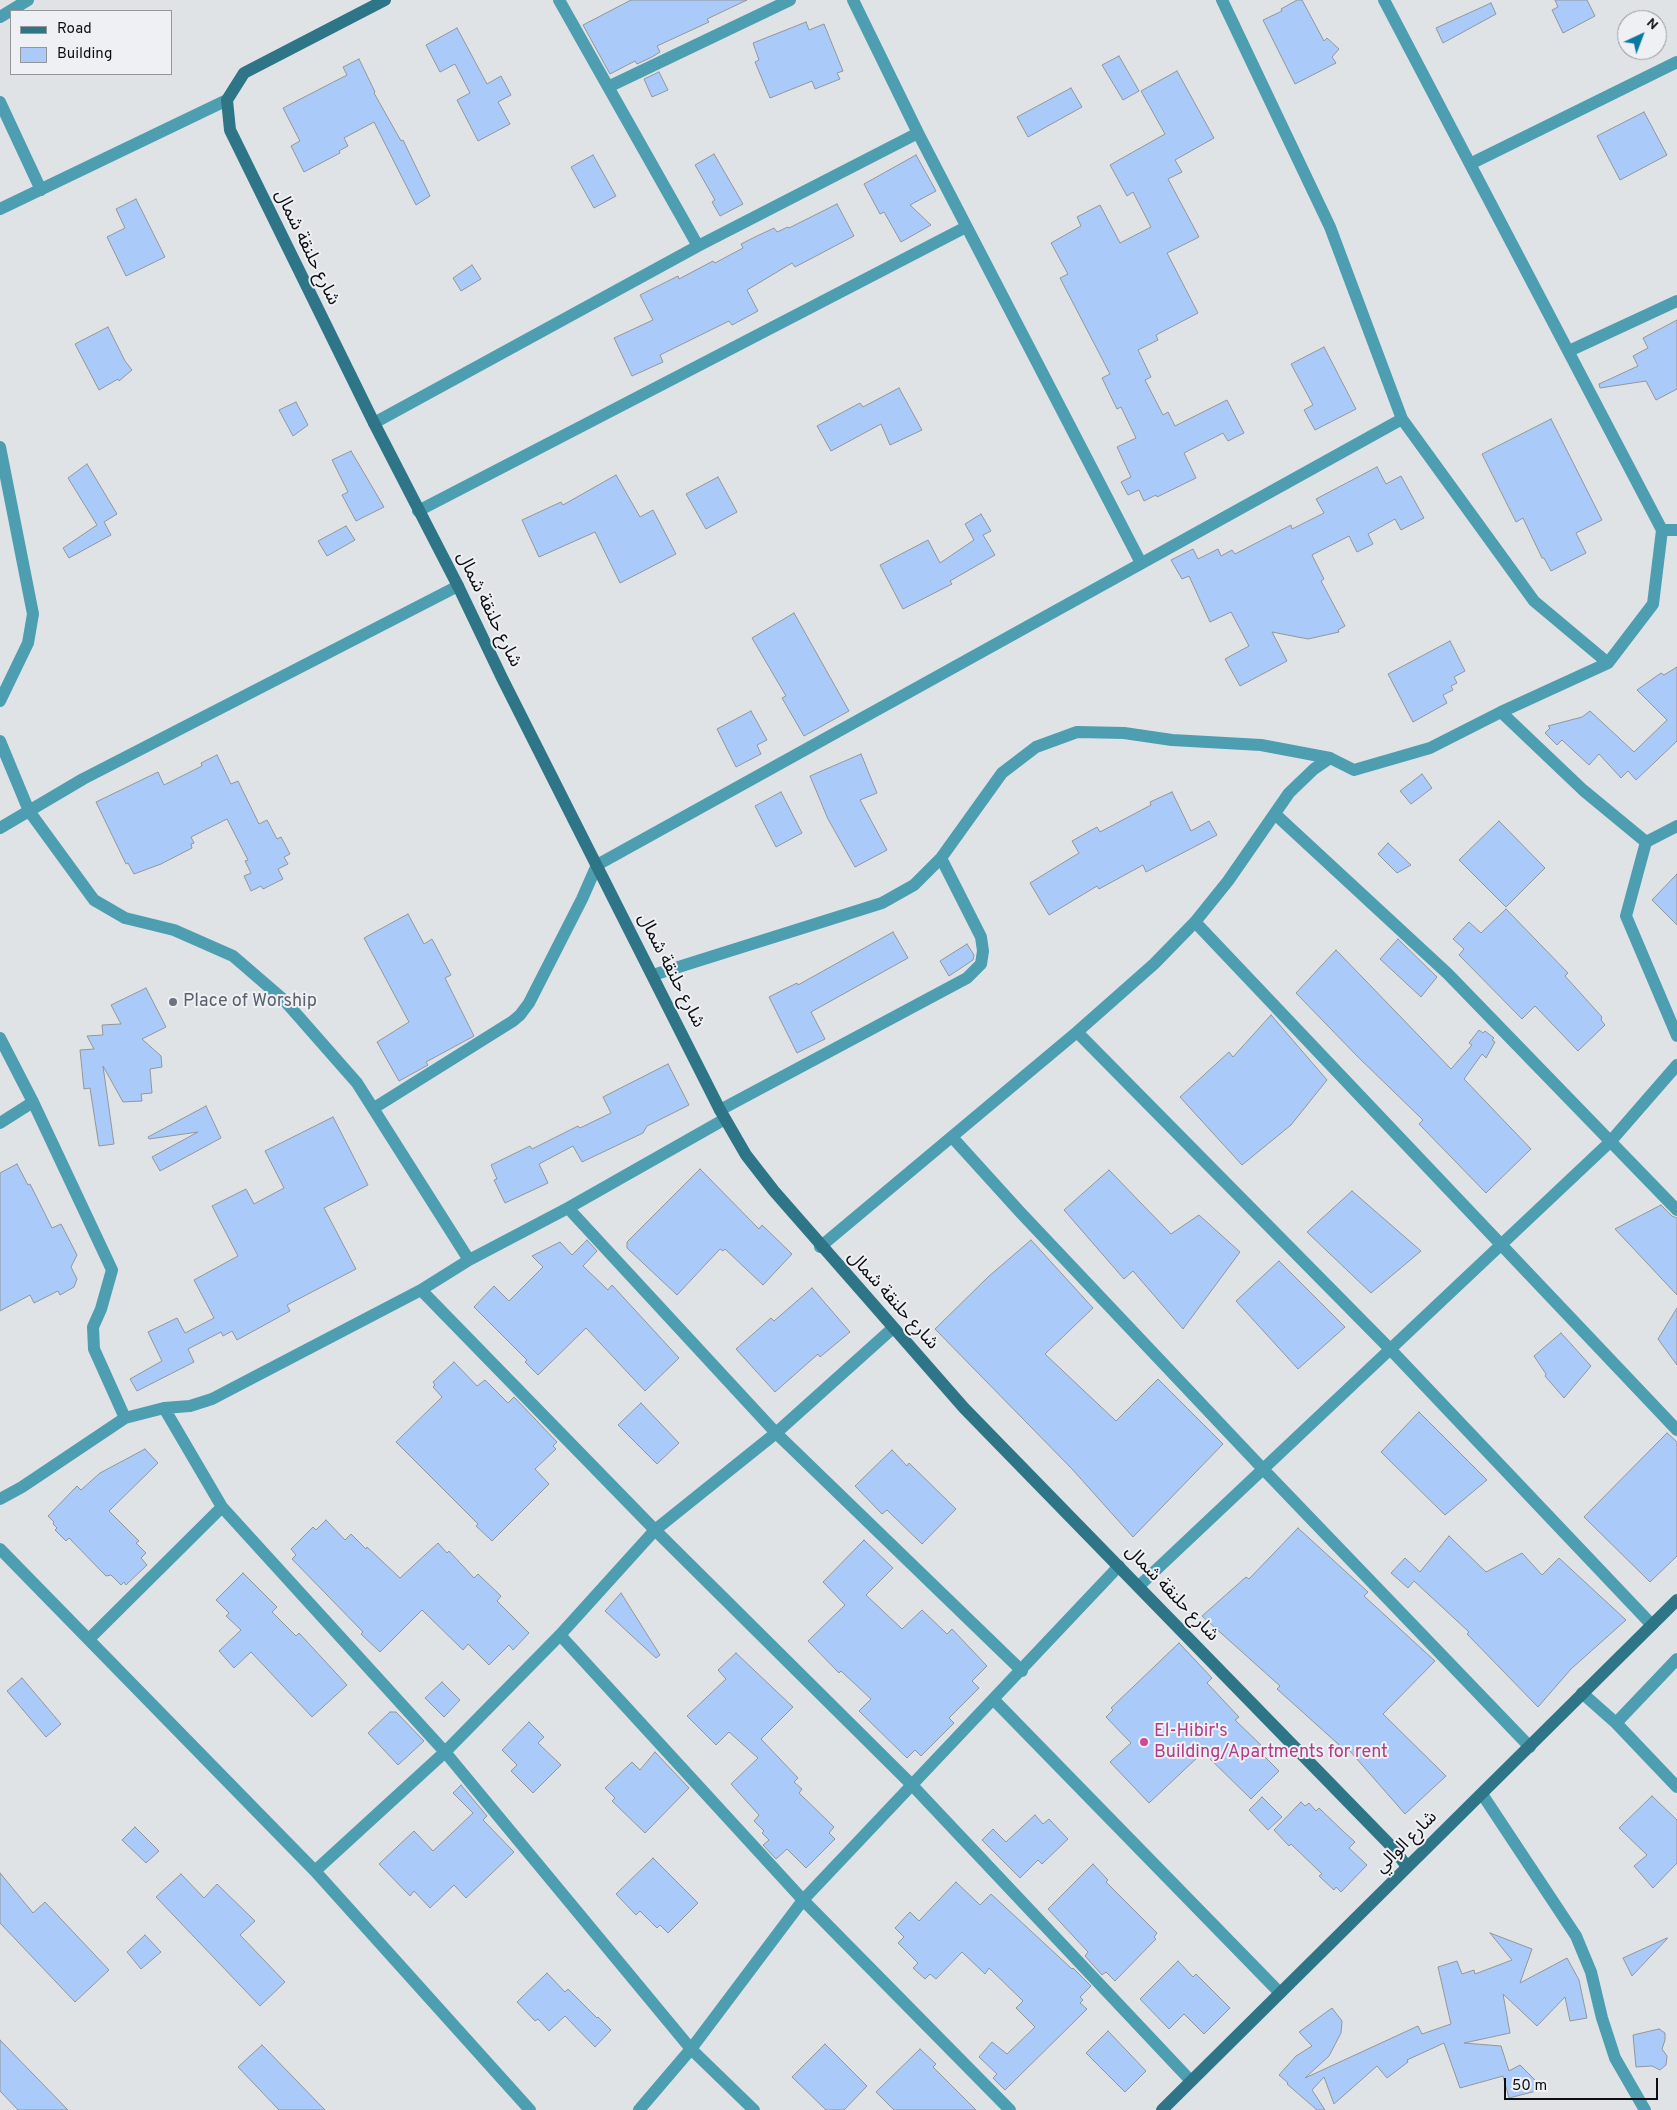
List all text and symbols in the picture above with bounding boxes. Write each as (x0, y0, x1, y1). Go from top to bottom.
legend (10, 10, 172, 75)
north arrow (1617, 10, 1667, 60)
text: N (1642, 15, 1661, 34)
text: Road (57, 20, 92, 39)
text: Building (57, 45, 112, 64)
street label: شارع حلنقة شمال (269, 187, 343, 309)
street label: شارع حلنقة شمال (451, 549, 525, 671)
street label: شارع حلنقة شمال (632, 910, 708, 1032)
place label: Place of Worship (183, 991, 317, 1013)
marker: Place of Worship (167, 996, 179, 1008)
street label: شارع حلنقة شمال (842, 1247, 942, 1355)
street label: شارع حلنقة شمال (1120, 1541, 1222, 1647)
place label: El-Hibir's Building/Apartments for rent (1154, 1721, 1388, 1764)
marker: El-Hibir's Building/Apartments for rent (1138, 1736, 1150, 1748)
street label: شارع الوالي (1371, 1807, 1443, 1879)
scale bar (1507, 2068, 1661, 2100)
text: 50 m (1512, 2077, 1547, 2096)

